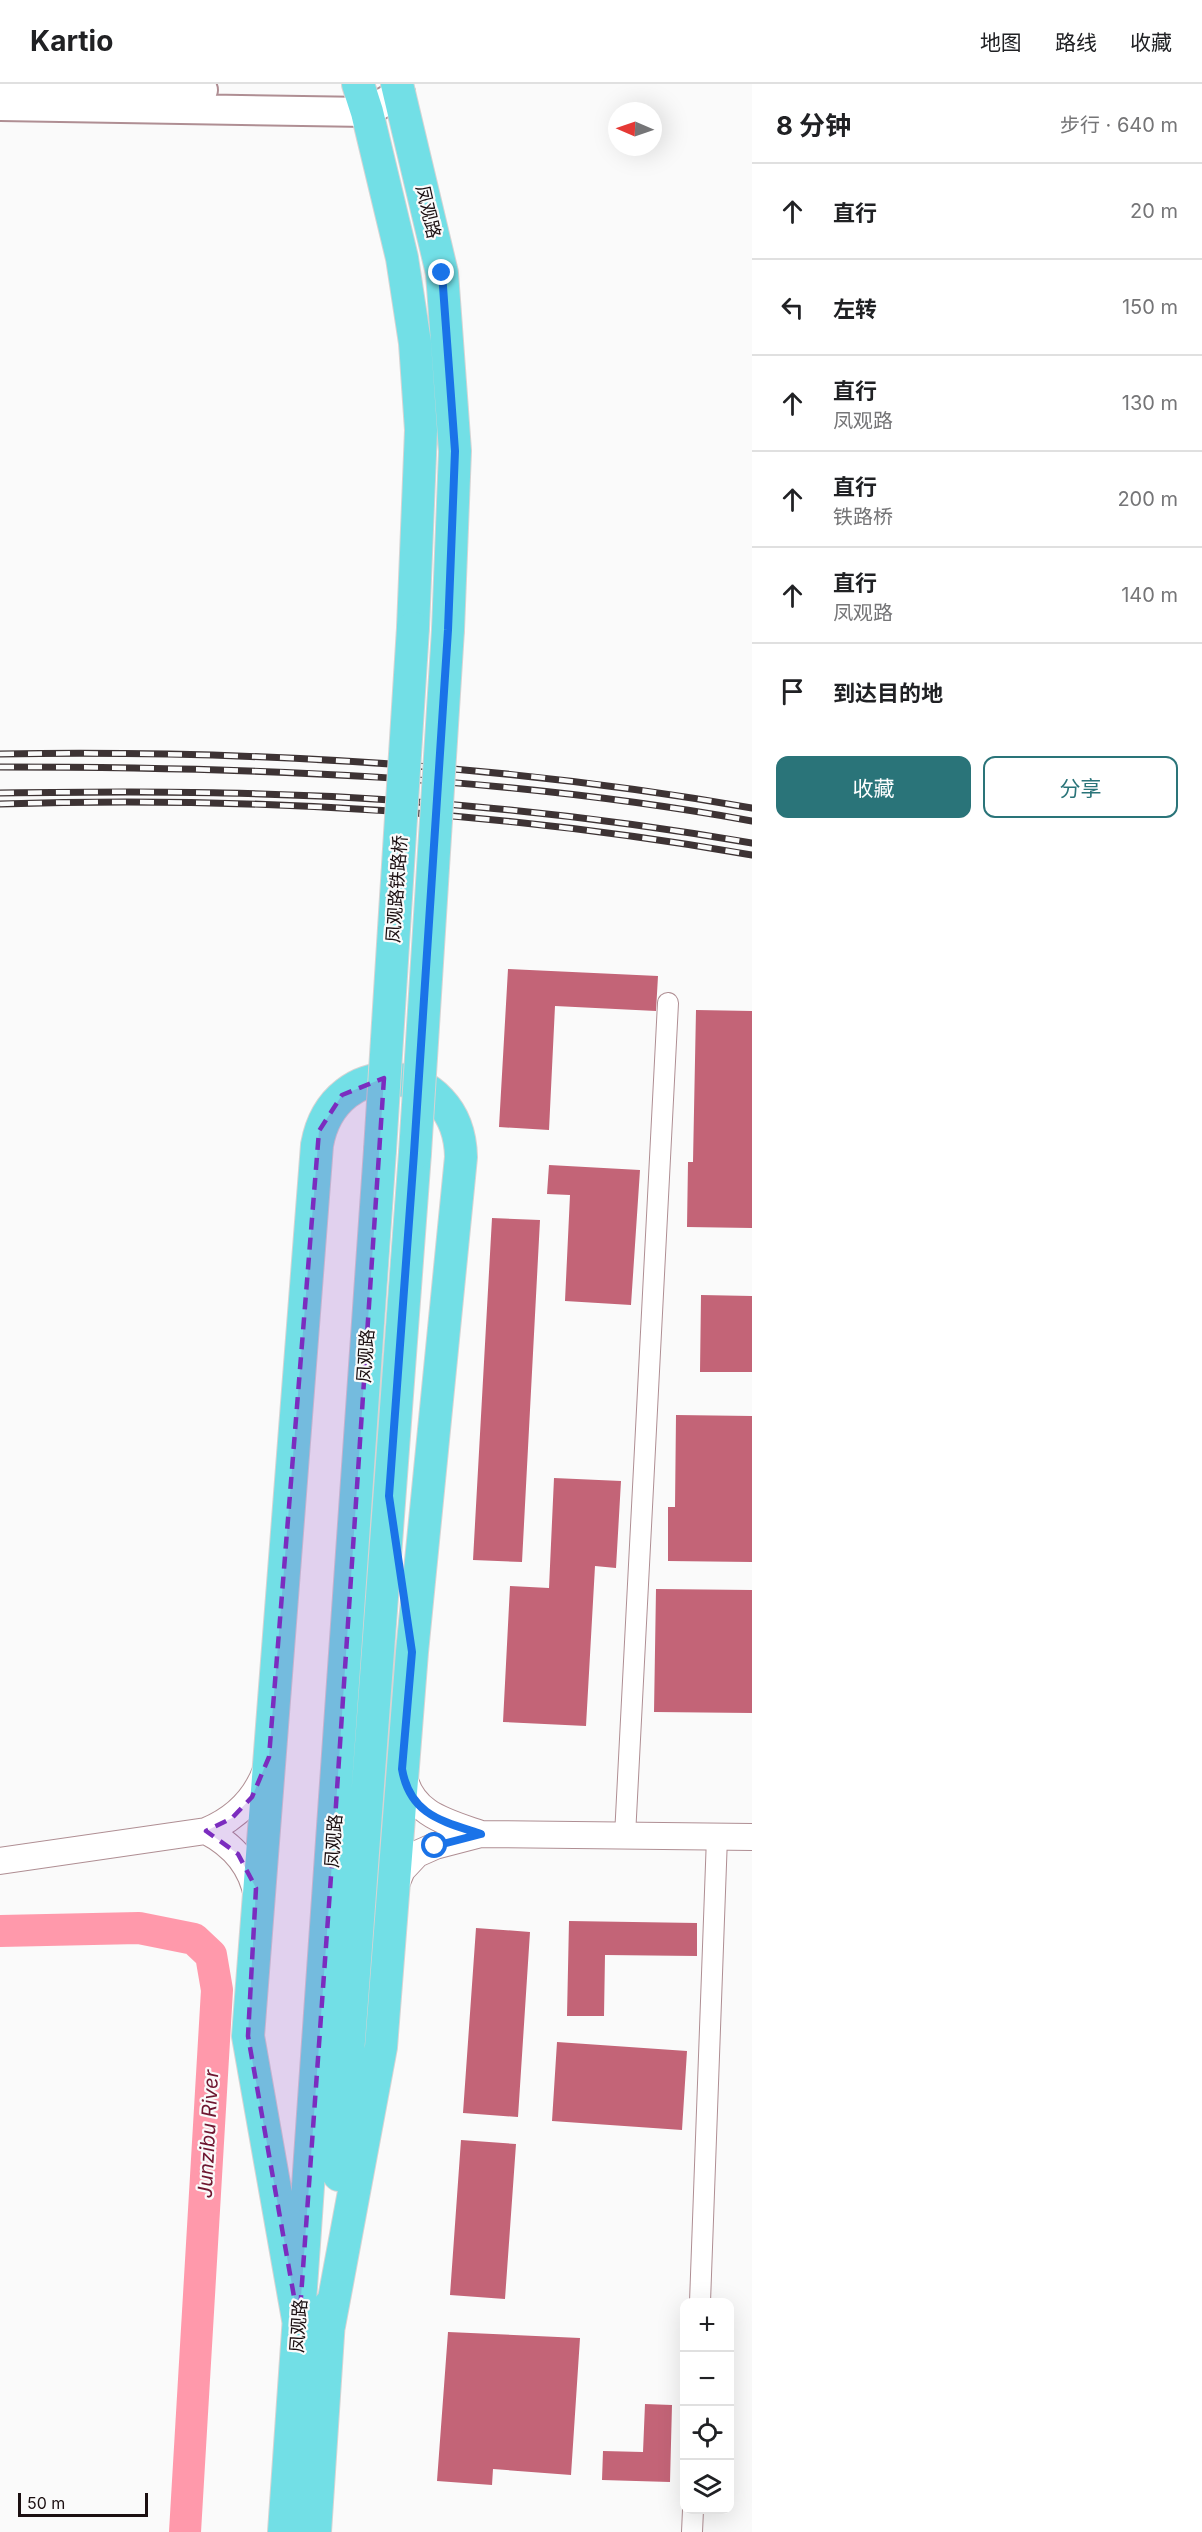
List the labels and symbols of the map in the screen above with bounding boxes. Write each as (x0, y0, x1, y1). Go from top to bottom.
north arrow (608, 102, 662, 156)
street label: 凤观路 (412, 183, 445, 241)
route end (428, 259, 454, 285)
street label: 凤观路铁路桥 (382, 834, 411, 944)
street label: 凤观路 (353, 1328, 378, 1384)
street label: 凤观路 (321, 1813, 346, 1869)
route start (421, 1832, 447, 1858)
water label: Junzibu River (193, 2069, 223, 2199)
street label: 凤观路 (286, 2298, 311, 2354)
scale bar (18, 2490, 148, 2518)

